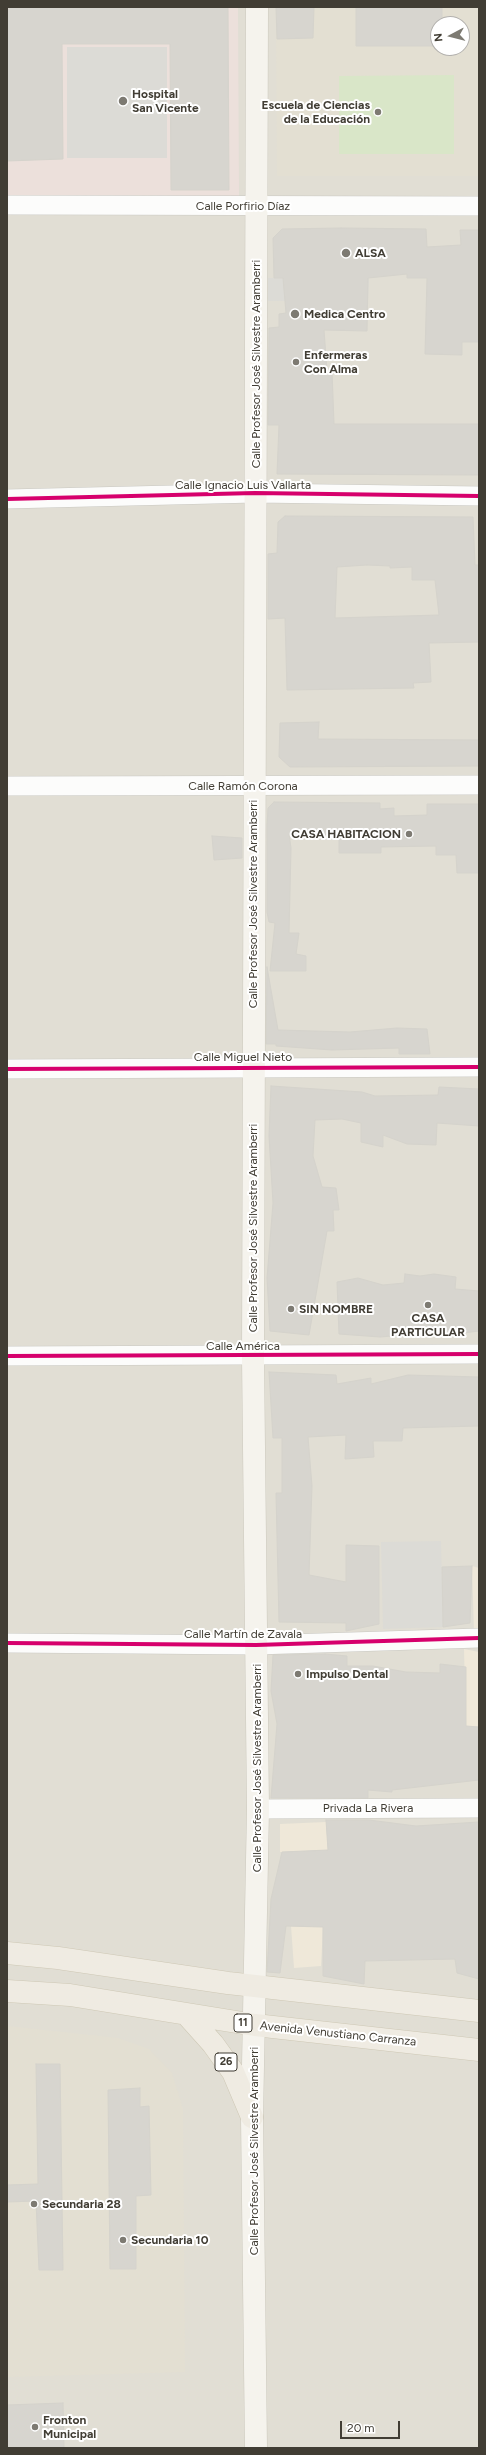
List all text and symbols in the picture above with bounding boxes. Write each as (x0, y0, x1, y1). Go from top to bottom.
north arrow (430, 16, 470, 56)
text: N (432, 32, 446, 42)
place label: Hospital San Vicente (132, 87, 199, 115)
marker: Hospital San Vicente (117, 95, 129, 107)
place label: Escuela de Ciencias de la Educación (261, 98, 370, 126)
marker: Escuela de Ciencias de la Educación (373, 107, 383, 117)
street label: Calle Porfirio Díaz (196, 199, 290, 213)
place label: ALSA (355, 246, 386, 260)
marker: ALSA (340, 247, 352, 259)
street label: Calle Profesor José Silvestre Aramberri (249, 260, 263, 468)
place label: Medica Centro (304, 307, 386, 321)
marker: Medica Centro (289, 308, 301, 320)
place label: Enfermeras Con Alma (304, 348, 367, 376)
marker: Enfermeras Con Alma (291, 357, 301, 367)
street label: Calle Ignacio Luis Vallarta (175, 478, 311, 492)
street label: Calle Ramón Corona (188, 779, 298, 793)
street label: Calle Profesor José Silvestre Aramberri (246, 800, 260, 1008)
place label: CASA HABITACION (291, 827, 401, 841)
marker: CASA HABITACION (404, 829, 414, 839)
street label: Calle Miguel Nieto (194, 1050, 292, 1064)
street label: Calle Profesor José Silvestre Aramberri (246, 1124, 260, 1332)
marker: CASA PARTICULAR (423, 1300, 433, 1310)
place label: SIN NOMBRE (299, 1302, 373, 1316)
marker: SIN NOMBRE (286, 1304, 296, 1314)
place label: CASA PARTICULAR (391, 1311, 465, 1339)
street label: Calle América (206, 1339, 280, 1353)
street label: Calle Martín de Zavala (184, 1627, 302, 1641)
street label: Calle Profesor José Silvestre Aramberri (250, 1664, 264, 1872)
place label: Impulso Dental (306, 1667, 388, 1681)
marker: Impulso Dental (293, 1669, 303, 1679)
street label: Privada La Rivera (323, 1801, 413, 1815)
road number: 11 (234, 2014, 252, 2032)
street label: Avenida Venustiano Carranza (259, 2019, 417, 2049)
street label: Calle Profesor José Silvestre Aramberri (247, 2047, 261, 2255)
road number: 26 (215, 2053, 237, 2071)
place label: Secundaria 28 (42, 2197, 121, 2211)
marker: Secundaria 28 (29, 2199, 39, 2209)
place label: Secundaria 10 (131, 2233, 208, 2247)
marker: Secundaria 10 (118, 2235, 128, 2245)
place label: Fronton Municipal (43, 2413, 96, 2441)
scale bar (342, 2413, 402, 2439)
text: 20 m (347, 2421, 375, 2435)
marker: Fronton Municipal (30, 2422, 40, 2432)

